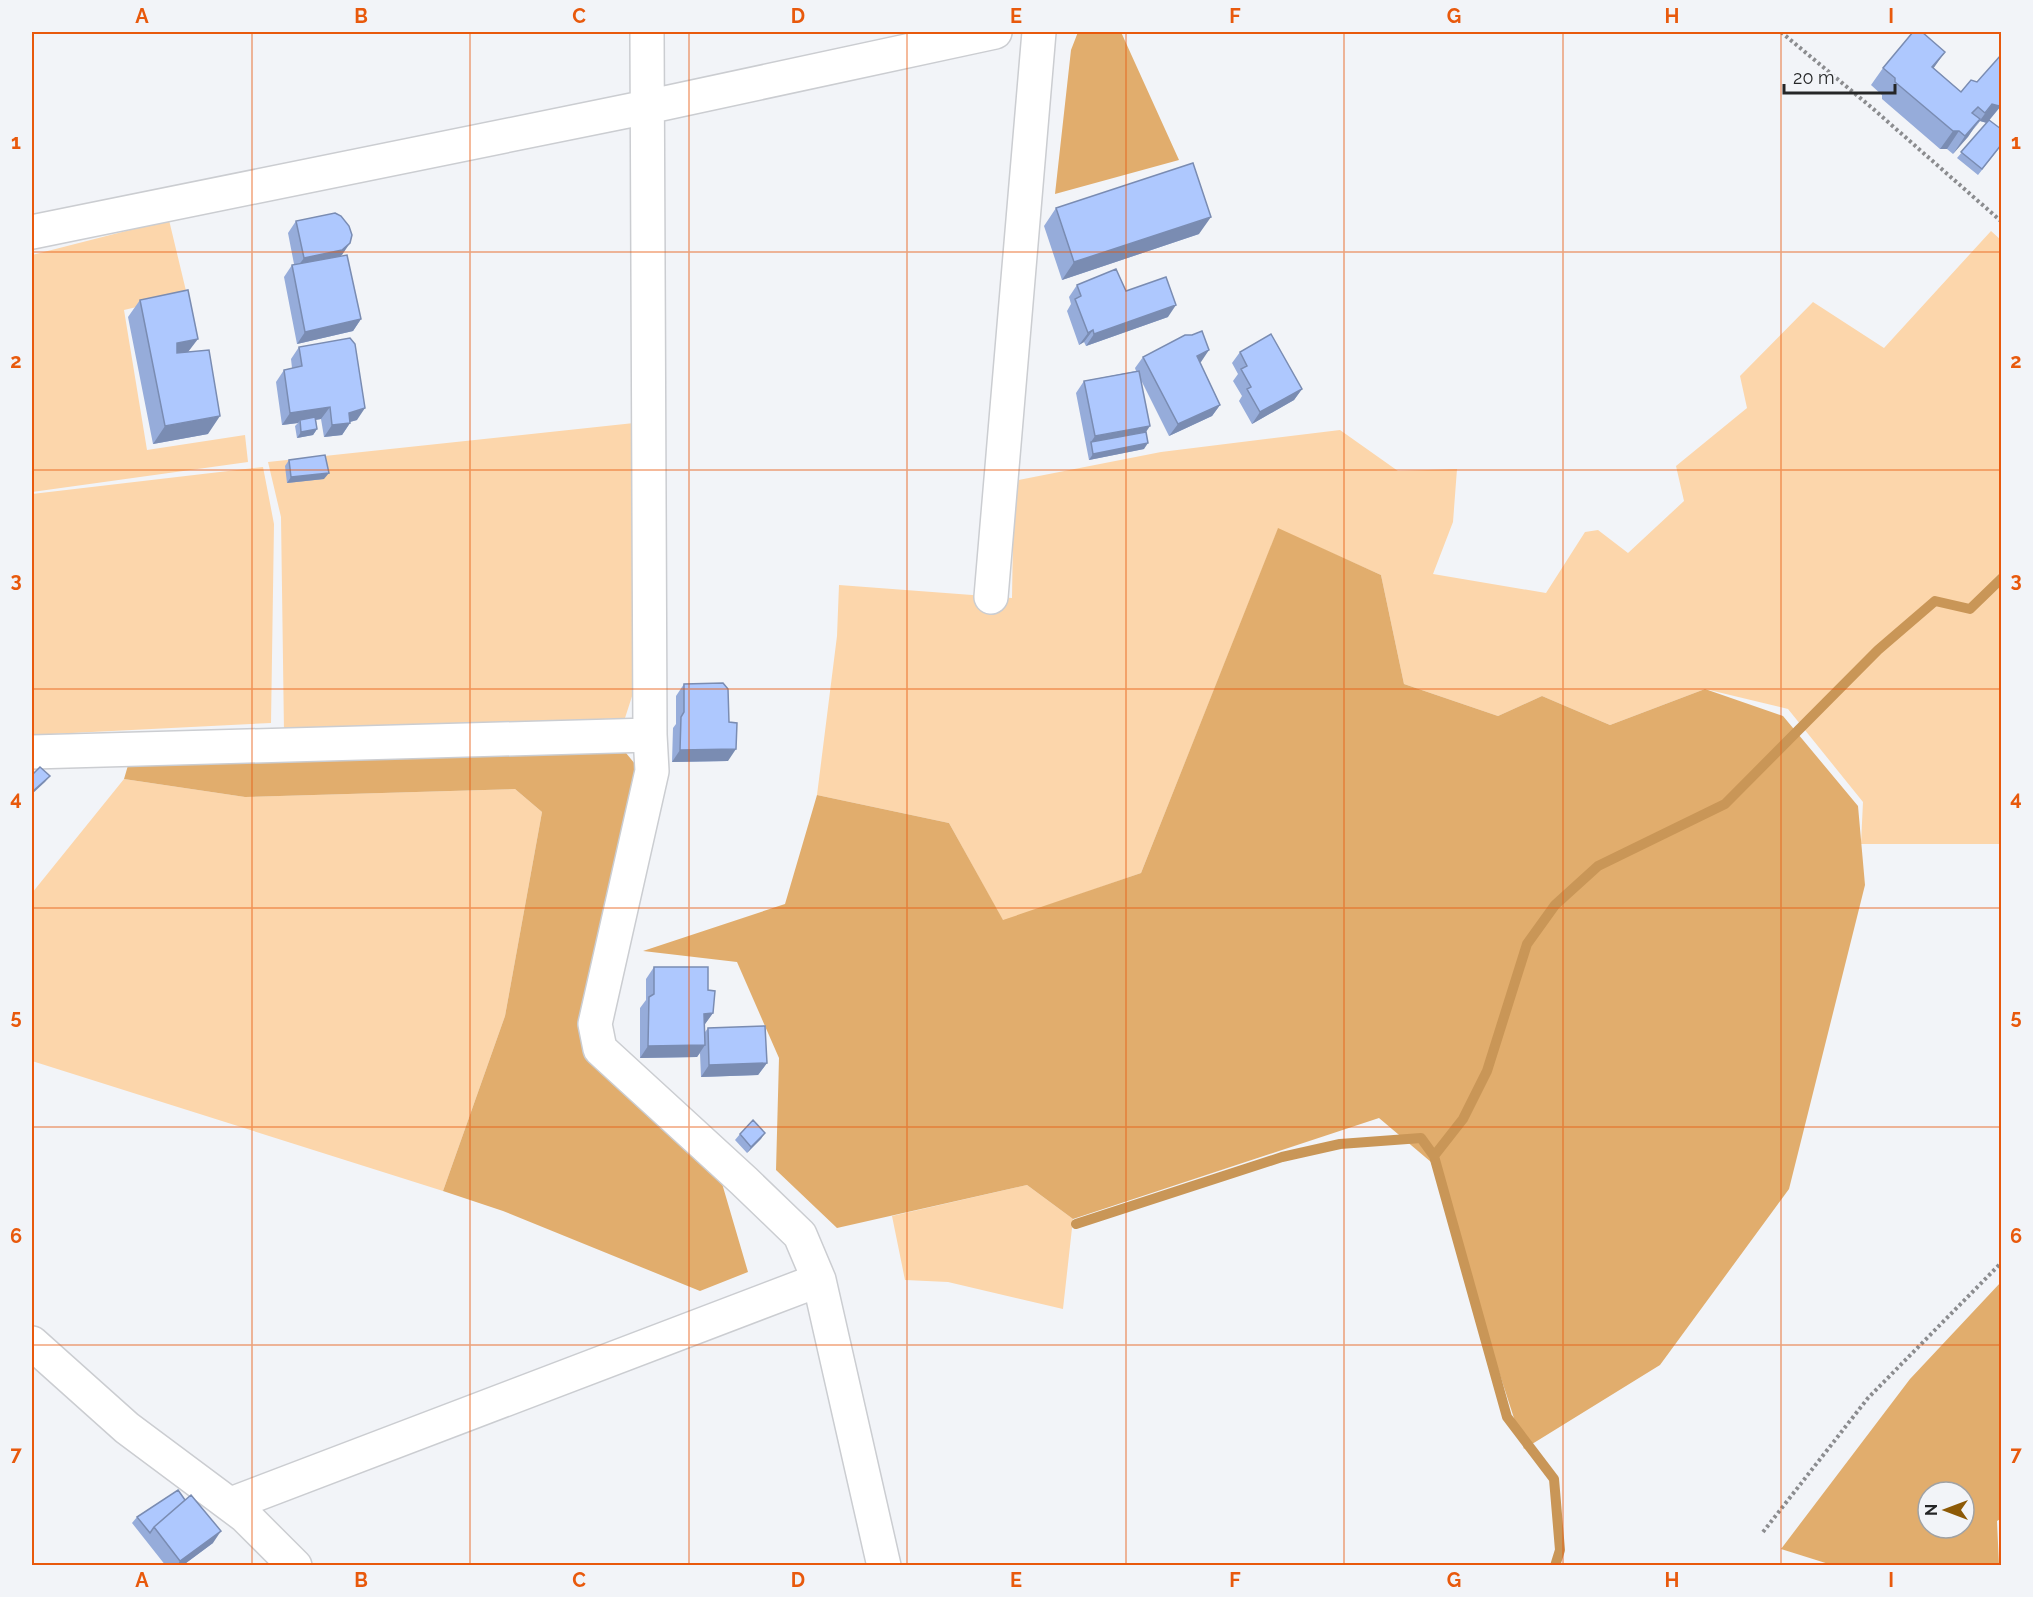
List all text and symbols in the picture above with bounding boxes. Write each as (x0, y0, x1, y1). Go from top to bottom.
text: A (135, 4, 149, 28)
text: B (354, 4, 368, 28)
text: C (572, 4, 586, 28)
text: D (791, 4, 805, 28)
text: E (1010, 4, 1022, 28)
text: F (1229, 4, 1241, 28)
text: G (1447, 4, 1461, 28)
text: H (1665, 4, 1679, 28)
text: I (1888, 4, 1894, 28)
scale bar (1784, 57, 1895, 95)
text: 20 m (1793, 67, 1835, 88)
text: 1 (11, 130, 21, 154)
text: 1 (2011, 130, 2021, 154)
text: 2 (10, 349, 22, 373)
text: 2 (2010, 349, 2022, 373)
text: 3 (10, 568, 22, 592)
text: 3 (2010, 568, 2022, 592)
text: 4 (10, 786, 22, 810)
text: 4 (2010, 786, 2022, 810)
text: 5 (10, 1005, 22, 1029)
text: 5 (2010, 1005, 2022, 1029)
text: 6 (10, 1224, 22, 1248)
text: 6 (2010, 1224, 2022, 1248)
text: 7 (10, 1442, 22, 1466)
text: 7 (2010, 1442, 2022, 1466)
north arrow (1916, 1480, 1976, 1540)
text: N (1922, 1504, 1941, 1516)
text: A (135, 1568, 149, 1592)
text: B (354, 1568, 368, 1592)
text: C (572, 1568, 586, 1592)
text: D (791, 1568, 805, 1592)
text: E (1010, 1568, 1022, 1592)
text: F (1229, 1568, 1241, 1592)
text: G (1447, 1568, 1461, 1592)
text: H (1665, 1568, 1679, 1592)
text: I (1888, 1568, 1894, 1592)

